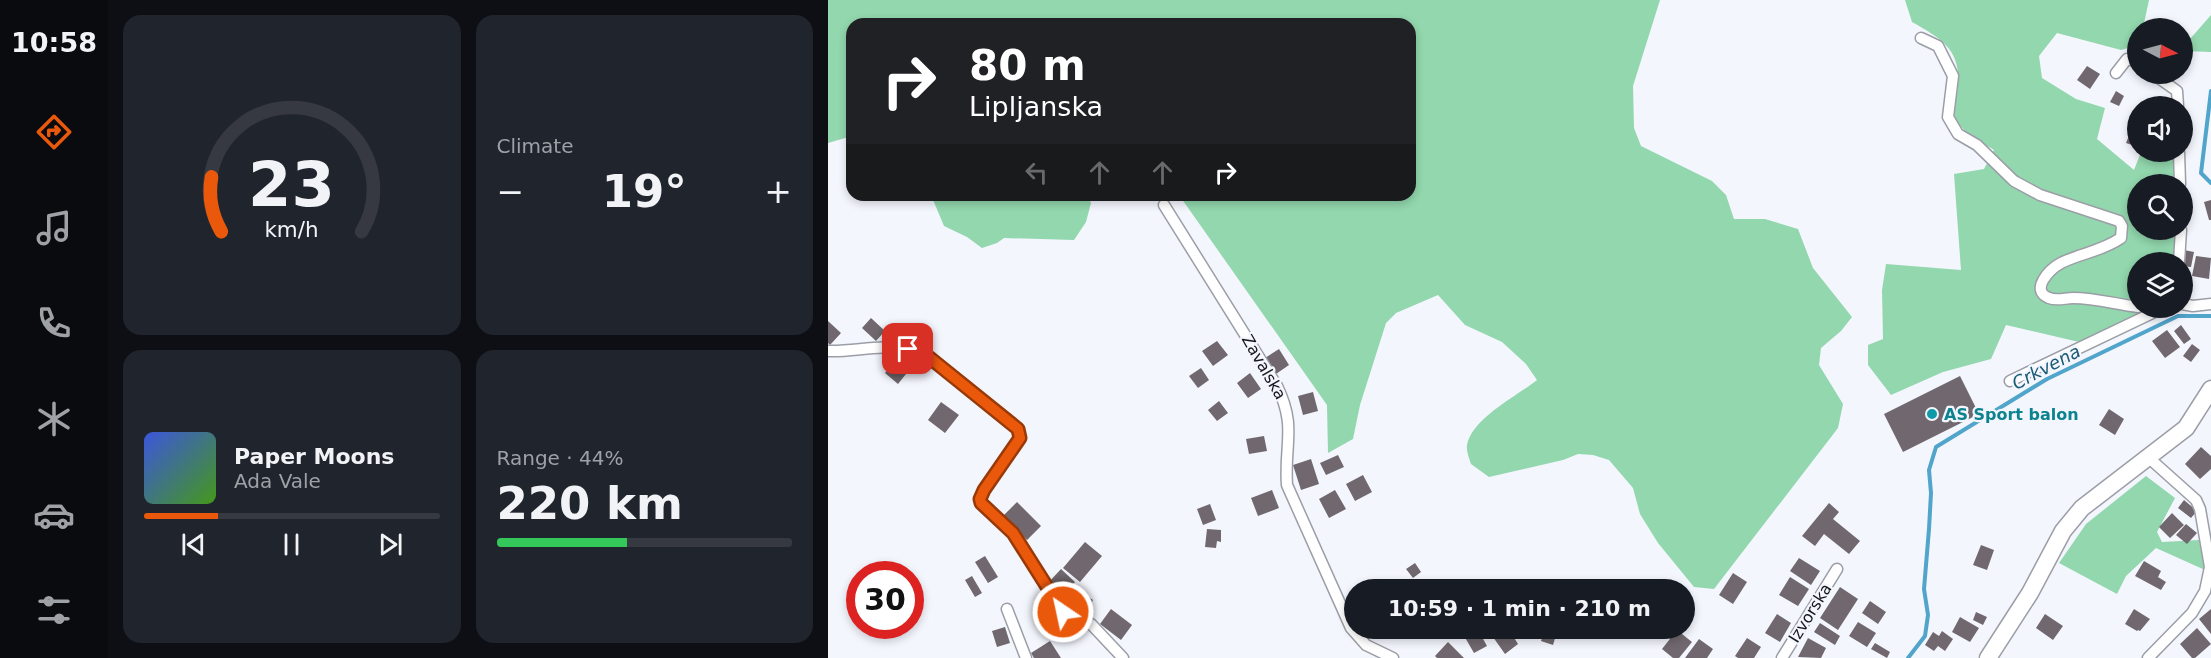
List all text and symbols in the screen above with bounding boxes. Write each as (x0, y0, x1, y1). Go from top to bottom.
north arrow (2127, 18, 2193, 84)
map controls (2127, 18, 2193, 318)
text: 10:58 (11, 27, 97, 58)
text: 80 m (969, 41, 1086, 90)
icon: right (870, 42, 948, 120)
text: Lipljanska (969, 91, 1103, 122)
button: sound (2127, 96, 2193, 162)
icon: directions (33, 111, 75, 153)
text: Climate (497, 134, 573, 158)
text: 23 (248, 148, 335, 221)
icon: left (1020, 156, 1053, 189)
icon: ahead (1083, 156, 1116, 189)
icon: ahead (1146, 156, 1179, 189)
icon: right (1209, 156, 1242, 189)
text: 19° (602, 165, 687, 218)
text: − (497, 172, 524, 211)
text: + (764, 172, 792, 211)
button: search (2127, 174, 2193, 240)
icon: music (33, 207, 75, 249)
text: km/h (265, 217, 319, 242)
button: layers (2127, 252, 2193, 318)
icon: phone (33, 302, 75, 344)
pin (882, 323, 933, 374)
street label: Zavalska (1238, 331, 1290, 403)
icon: arrive (891, 332, 924, 365)
water label: Crkvena (2008, 340, 2084, 394)
icon: climate (33, 398, 75, 440)
place label: AS Sport balon (1944, 405, 2079, 424)
marker: AS Sport balon (1925, 407, 1939, 421)
text: Paper Moons (234, 444, 394, 469)
text: Range · 44% (497, 446, 623, 470)
text: Ada Vale (234, 469, 321, 493)
text: 220 km (497, 477, 683, 530)
icon: car (33, 494, 75, 536)
icon: previous (177, 528, 210, 561)
icon: pause (275, 528, 308, 561)
icon: next (374, 528, 407, 561)
speed limit sign: 30 (846, 561, 924, 639)
position arrow (1031, 580, 1095, 644)
street label: Izvorska (1784, 580, 1836, 646)
icon: filters (33, 589, 75, 631)
text: 10:59 · 1 min · 210 m (1388, 596, 1651, 621)

